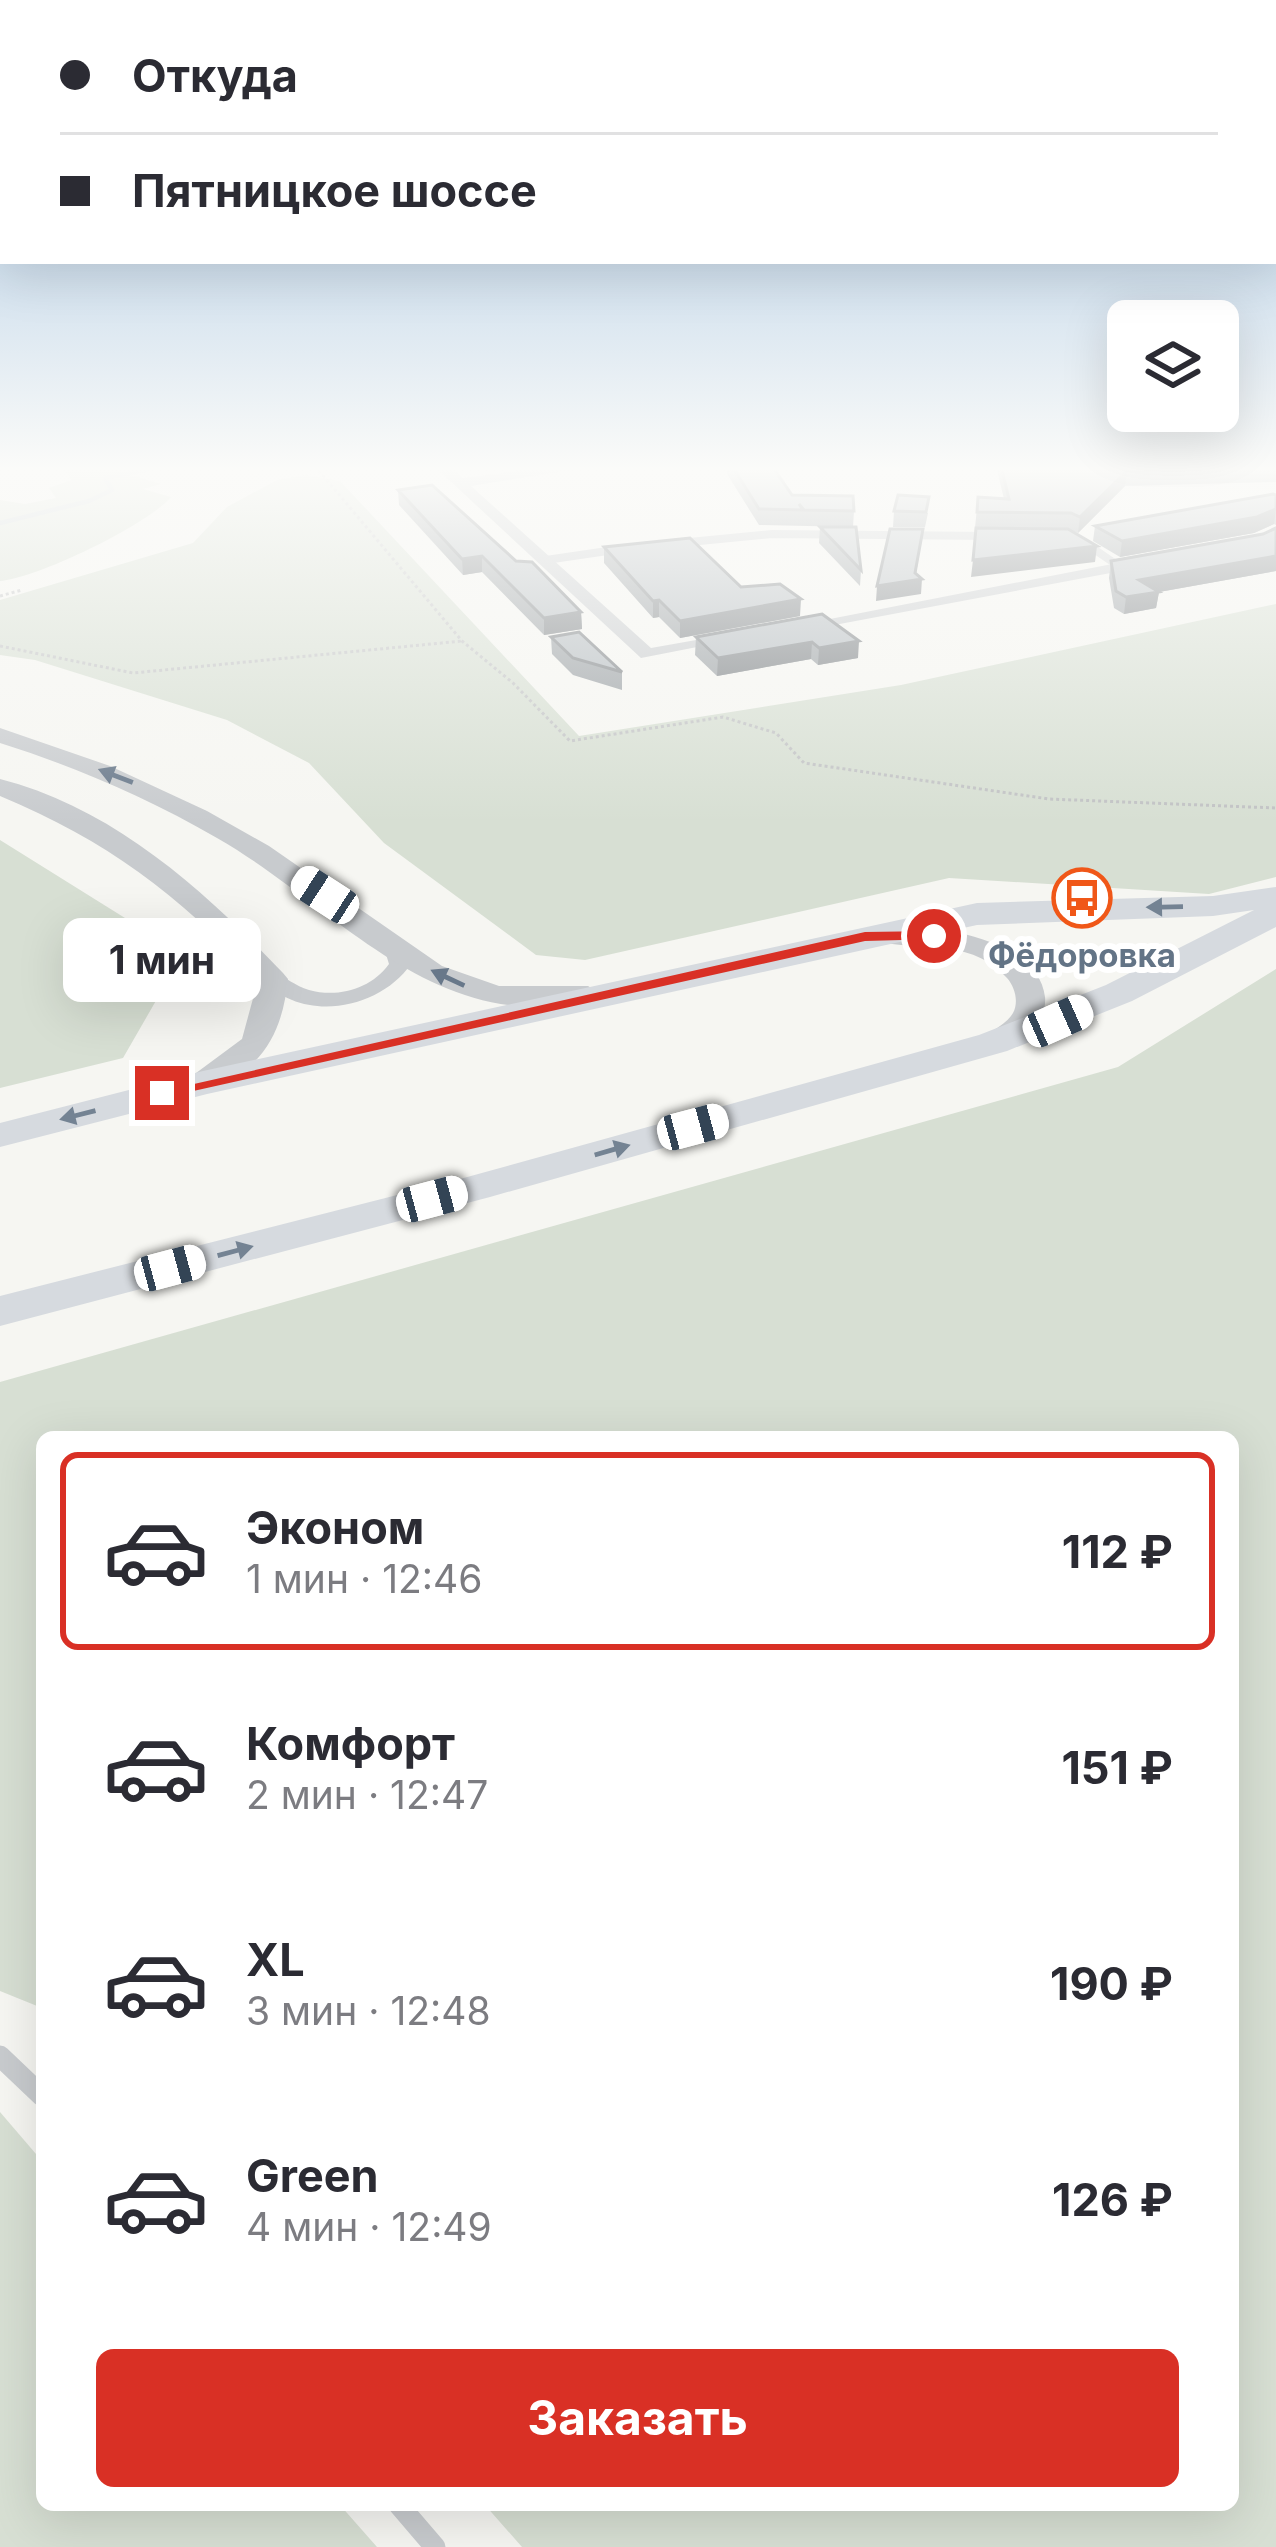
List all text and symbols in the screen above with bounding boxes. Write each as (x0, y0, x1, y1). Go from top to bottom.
text: Откуда (132, 48, 298, 103)
text: Пятницкое шоссе (132, 163, 537, 218)
map controls (1107, 300, 1239, 432)
button: layers (1107, 300, 1239, 432)
one-way arrow (97, 766, 133, 785)
car (285, 860, 365, 930)
bus stop icon: Фёдоровка (1051, 867, 1113, 929)
one-way arrow (1145, 898, 1183, 917)
route start (907, 909, 961, 963)
callout: 1 мин (63, 919, 261, 1003)
place label: Фёдоровка (988, 935, 1176, 975)
text: 1 мин (109, 936, 215, 983)
one-way arrow (430, 968, 465, 988)
car (1018, 990, 1098, 1052)
route end (135, 1066, 189, 1120)
car (654, 1100, 732, 1154)
one-way arrow (59, 1106, 96, 1125)
one-way arrow (594, 1140, 631, 1158)
car (393, 1172, 471, 1226)
one-way arrow (217, 1240, 254, 1259)
car (131, 1241, 209, 1295)
icon: car (102, 1497, 210, 1605)
text: Эконом (246, 1500, 424, 1555)
text: 112 ₽ (1062, 1524, 1173, 1579)
text: 1 мин · 12:46 (246, 1555, 482, 1602)
icon: car (102, 1713, 210, 1821)
text: Комфорт (246, 1716, 455, 1771)
text: 151 ₽ (1061, 1740, 1173, 1795)
text: 2 мин · 12:47 (246, 1771, 488, 1818)
icon: car (102, 1929, 210, 2037)
text: XL (246, 1932, 305, 1987)
text: 190 ₽ (1050, 1956, 1173, 2011)
text: 3 мин · 12:48 (246, 1987, 491, 2034)
icon: car (102, 2145, 210, 2253)
text: Green (246, 2148, 379, 2203)
text: 126 ₽ (1052, 2172, 1173, 2227)
text: 4 мин · 12:49 (246, 2203, 492, 2250)
button: Заказать (96, 2349, 1179, 2487)

